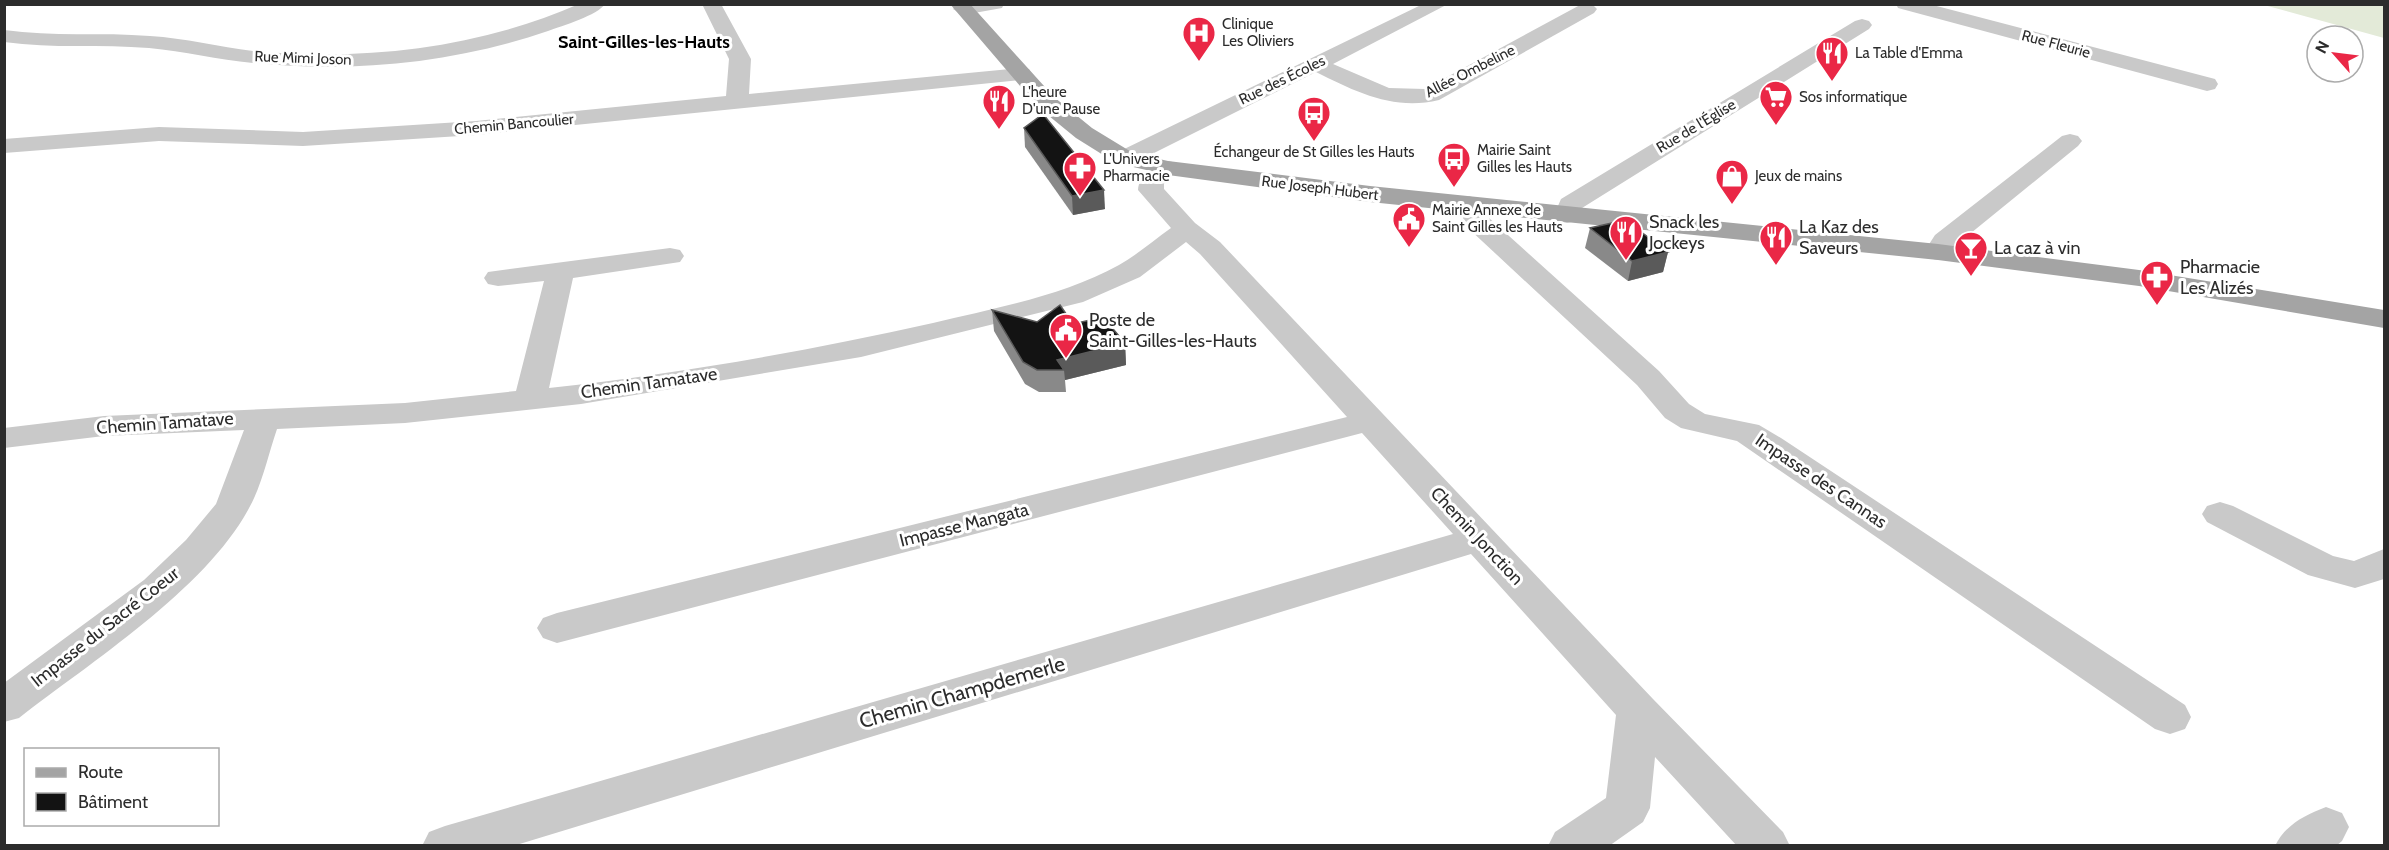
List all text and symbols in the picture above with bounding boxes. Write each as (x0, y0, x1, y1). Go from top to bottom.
hospital icon: Clinique Les Oliviers (1181, 15, 1217, 62)
place label: Clinique Les Oliviers (1222, 15, 1294, 50)
north arrow (2305, 24, 2365, 84)
street label: Rue Fleurie (2020, 26, 2093, 62)
district label: Saint-Gilles-les-Hauts (558, 31, 730, 53)
restaurant icon: La Table d'Emma (1814, 35, 1850, 82)
text: N (2311, 38, 2333, 57)
street label: Allée Ombeline (1422, 41, 1518, 101)
place label: La Table d'Emma (1855, 44, 1964, 62)
street label: Rue Mimi Joson (254, 47, 352, 69)
street label: Rue des Écoles (1235, 50, 1328, 109)
supermarket icon: Sos informatique (1758, 79, 1794, 126)
restaurant icon: L'heure D'une Pause (981, 83, 1017, 130)
place label: L'heure D'une Pause (1022, 83, 1100, 118)
place label: Sos informatique (1799, 88, 1908, 106)
street label: Rue de l'Église (1653, 94, 1739, 157)
bus stop icon: Échangeur de St Gilles les Hauts (1296, 95, 1332, 142)
street label: Chemin Bancoulier (454, 110, 575, 138)
bus stop icon: Mairie Saint Gilles les Hauts (1436, 141, 1472, 188)
place label: Mairie Saint Gilles les Hauts (1477, 141, 1572, 176)
place label: Échangeur de St Gilles les Hauts (1214, 142, 1415, 161)
pharmacy icon: L'Univers Pharmacie (1062, 150, 1098, 197)
place label: L'Univers Pharmacie (1103, 150, 1170, 185)
shop icon: Jeux de mains (1714, 158, 1750, 205)
place label: Jeux de mains (1754, 167, 1842, 185)
street label: Rue Joseph Hubert (1261, 172, 1379, 204)
public building icon: Mairie Annexe de Saint Gilles les Hauts (1391, 201, 1427, 248)
place label: Mairie Annexe de Saint Gilles les Hauts (1432, 201, 1563, 236)
place label: Snack les Jockeys (1648, 211, 1719, 254)
restaurant icon: Snack les Jockeys (1608, 214, 1644, 261)
place label: La Kaz des Saveurs (1799, 216, 1879, 259)
restaurant icon: La Kaz des Saveurs (1758, 219, 1794, 266)
bar icon: La caz à vin (1953, 230, 1989, 277)
place label: La caz à vin (1994, 237, 2080, 259)
place label: Pharmacie Les Alizés (2180, 256, 2260, 299)
pharmacy icon: Pharmacie Les Alizés (2139, 259, 2175, 306)
place label: Poste de Saint-Gilles-les-Hauts (1089, 309, 1257, 352)
public building icon: Poste de Saint-Gilles-les-Hauts (1048, 312, 1084, 359)
street label: Chemin Tamatave (579, 363, 719, 403)
street label: Chemin Tamatave (96, 407, 234, 439)
street label: Impasse des Cannas (1751, 429, 1891, 533)
street label: Chemin Jonction (1426, 482, 1528, 590)
street label: Impasse Mangata (897, 498, 1031, 552)
street label: Impasse du Sacré Coeur (27, 562, 184, 692)
street label: Chemin Champdemerle (856, 651, 1068, 733)
legend (24, 748, 219, 826)
text: Route (78, 761, 123, 783)
text: Bâtiment (78, 791, 148, 813)

